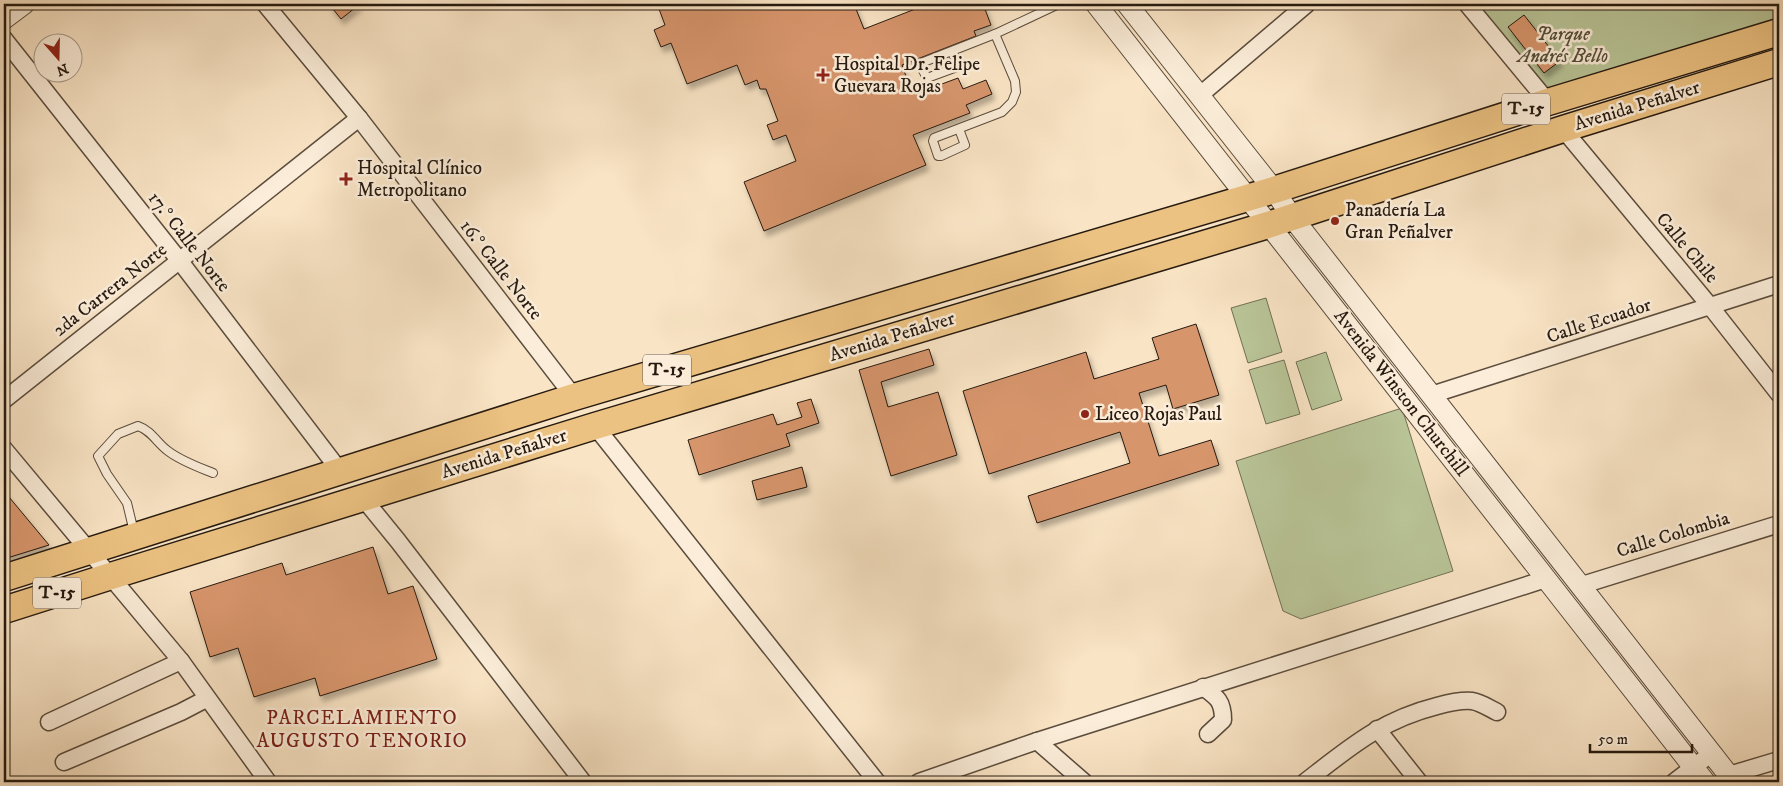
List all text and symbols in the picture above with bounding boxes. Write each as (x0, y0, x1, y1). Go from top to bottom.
park label: Parque Andrés Bello (1516, 23, 1608, 68)
north arrow (32, 32, 82, 82)
place label: Hospital Dr. Felipe Guevara Rojas (834, 53, 980, 98)
text: N (53, 59, 71, 80)
marker: Hospital Dr. Felipe Guevara Rojas (816, 68, 830, 82)
street label: Avenida Peñalver (1572, 76, 1702, 136)
road number: T-15 (1502, 94, 1550, 125)
place label: Hospital Clínico Metropolitano (357, 157, 482, 202)
marker: Hospital Clínico Metropolitano (339, 172, 353, 186)
street label: 17.° Calle Norte (143, 187, 235, 297)
place label: Panadería La Gran Peñalver (1345, 199, 1453, 244)
street label: Calle Chile (1651, 208, 1723, 288)
street label: 16.° Calle Norte (455, 215, 547, 325)
marker: Panadería La Gran Peñalver (1329, 215, 1341, 227)
street label: 2da Carrera Norte (48, 238, 172, 342)
street label: Calle Ecuador (1544, 293, 1654, 349)
street label: Avenida Winston Churchill (1329, 305, 1473, 481)
street label: Avenida Peñalver (827, 307, 957, 367)
road number: T-15 (643, 354, 691, 386)
place label: Liceo Rojas Paul (1095, 403, 1222, 426)
marker: Liceo Rojas Paul (1079, 408, 1091, 420)
street label: Avenida Peñalver (439, 424, 569, 484)
street label: Calle Colombia (1614, 507, 1732, 563)
road number: T-15 (33, 578, 81, 608)
district label: PARCELAMIENTO AUGUSTO TENORIO (256, 706, 468, 754)
scale bar (1590, 721, 1693, 753)
text: 50 m (1598, 730, 1628, 749)

